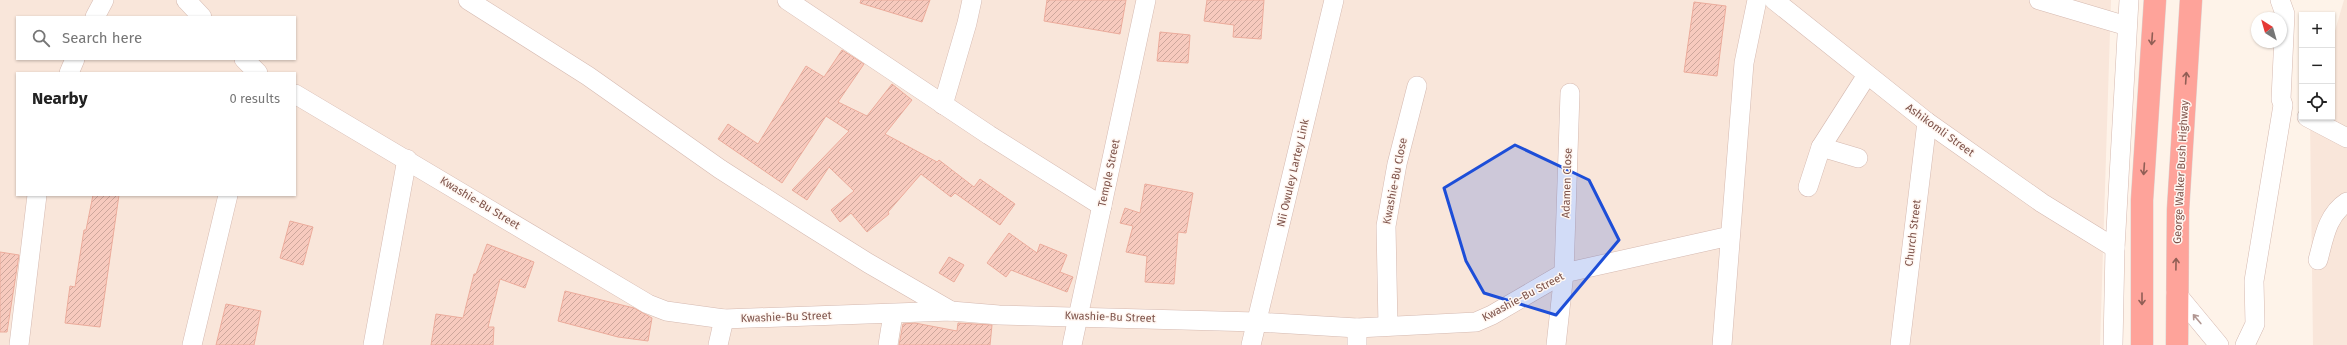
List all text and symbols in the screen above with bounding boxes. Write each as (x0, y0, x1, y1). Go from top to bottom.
north arrow (2251, 12, 2287, 48)
map controls (2299, 12, 2335, 120)
button: + (2299, 12, 2335, 48)
search box (16, 16, 296, 60)
icon: search (30, 27, 52, 49)
text: Search here (62, 29, 142, 47)
one-way arrow (2149, 32, 2156, 45)
button: − (2299, 48, 2335, 84)
one-way arrow (2183, 72, 2190, 85)
button: locate (2299, 84, 2335, 120)
text: Nearby (32, 88, 87, 109)
text: 0 results (229, 91, 280, 106)
street label: George Walker Bush Highway (2171, 99, 2191, 244)
street label: Ashikomli Street (1903, 101, 1977, 159)
street label: Nii Owuley Lartey Link (1274, 117, 1312, 228)
street label: Kwashie-Bu Close (1380, 137, 1410, 225)
street label: Temple Street (1095, 138, 1123, 208)
street label: Adamen Close (1559, 148, 1575, 218)
one-way arrow (2140, 162, 2147, 175)
street label: Kwashie-Bu Street (438, 174, 522, 232)
street label: Church Street (1902, 199, 1924, 267)
one-way arrow (2173, 258, 2180, 271)
street label: Kwashie-Bu Street (1480, 270, 1566, 324)
one-way arrow (2138, 292, 2146, 305)
street label: Kwashie-Bu Street (740, 309, 832, 325)
street label: Kwashie-Bu Street (1064, 309, 1156, 325)
one-way arrow (2193, 313, 2202, 324)

